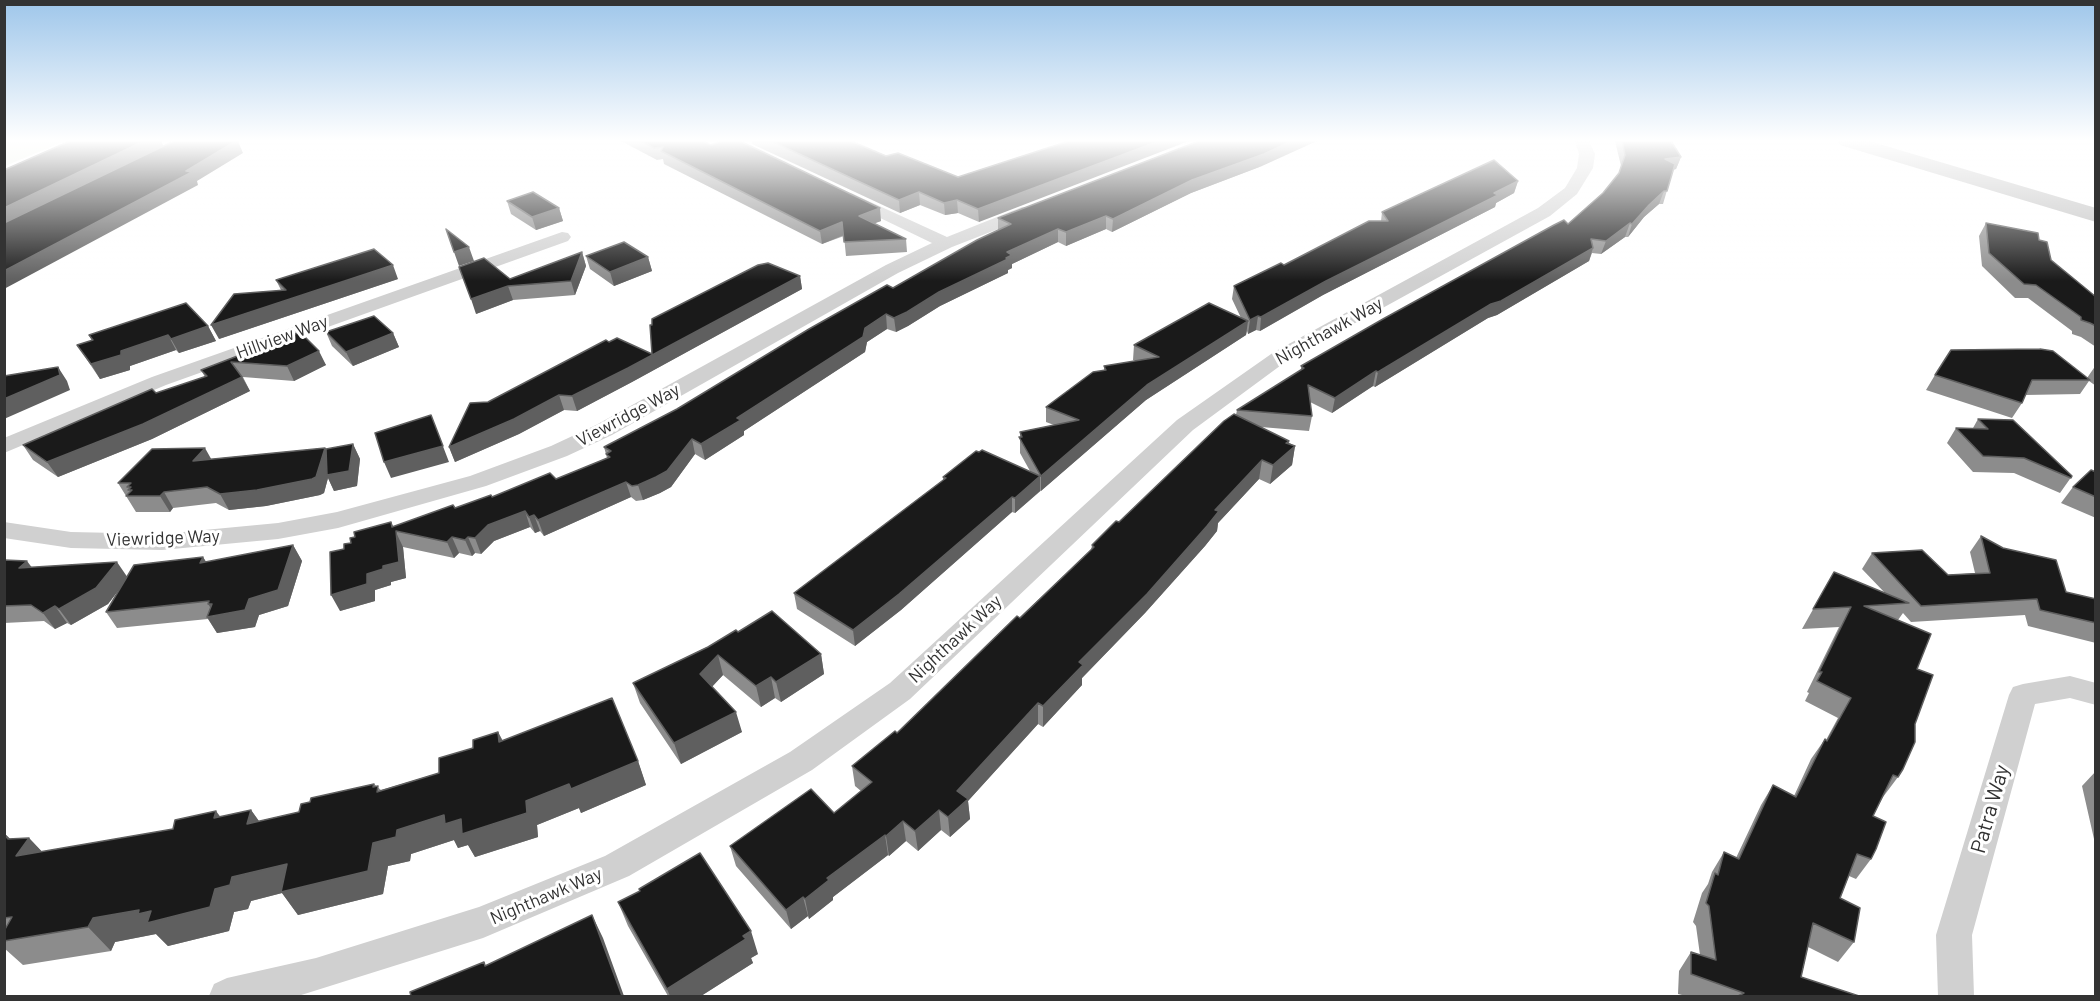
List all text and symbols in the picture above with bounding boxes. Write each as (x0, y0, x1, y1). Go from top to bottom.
street label: Nighthawk Way (1272, 293, 1386, 369)
street label: Hillview Way (233, 310, 331, 364)
street label: Viewridge Way (573, 379, 683, 451)
street label: Viewridge Way (106, 525, 220, 551)
street label: Nighthawk Way (904, 590, 1006, 688)
street label: Patra Way (1965, 762, 2015, 856)
street label: Nighthawk Way (487, 863, 605, 929)

